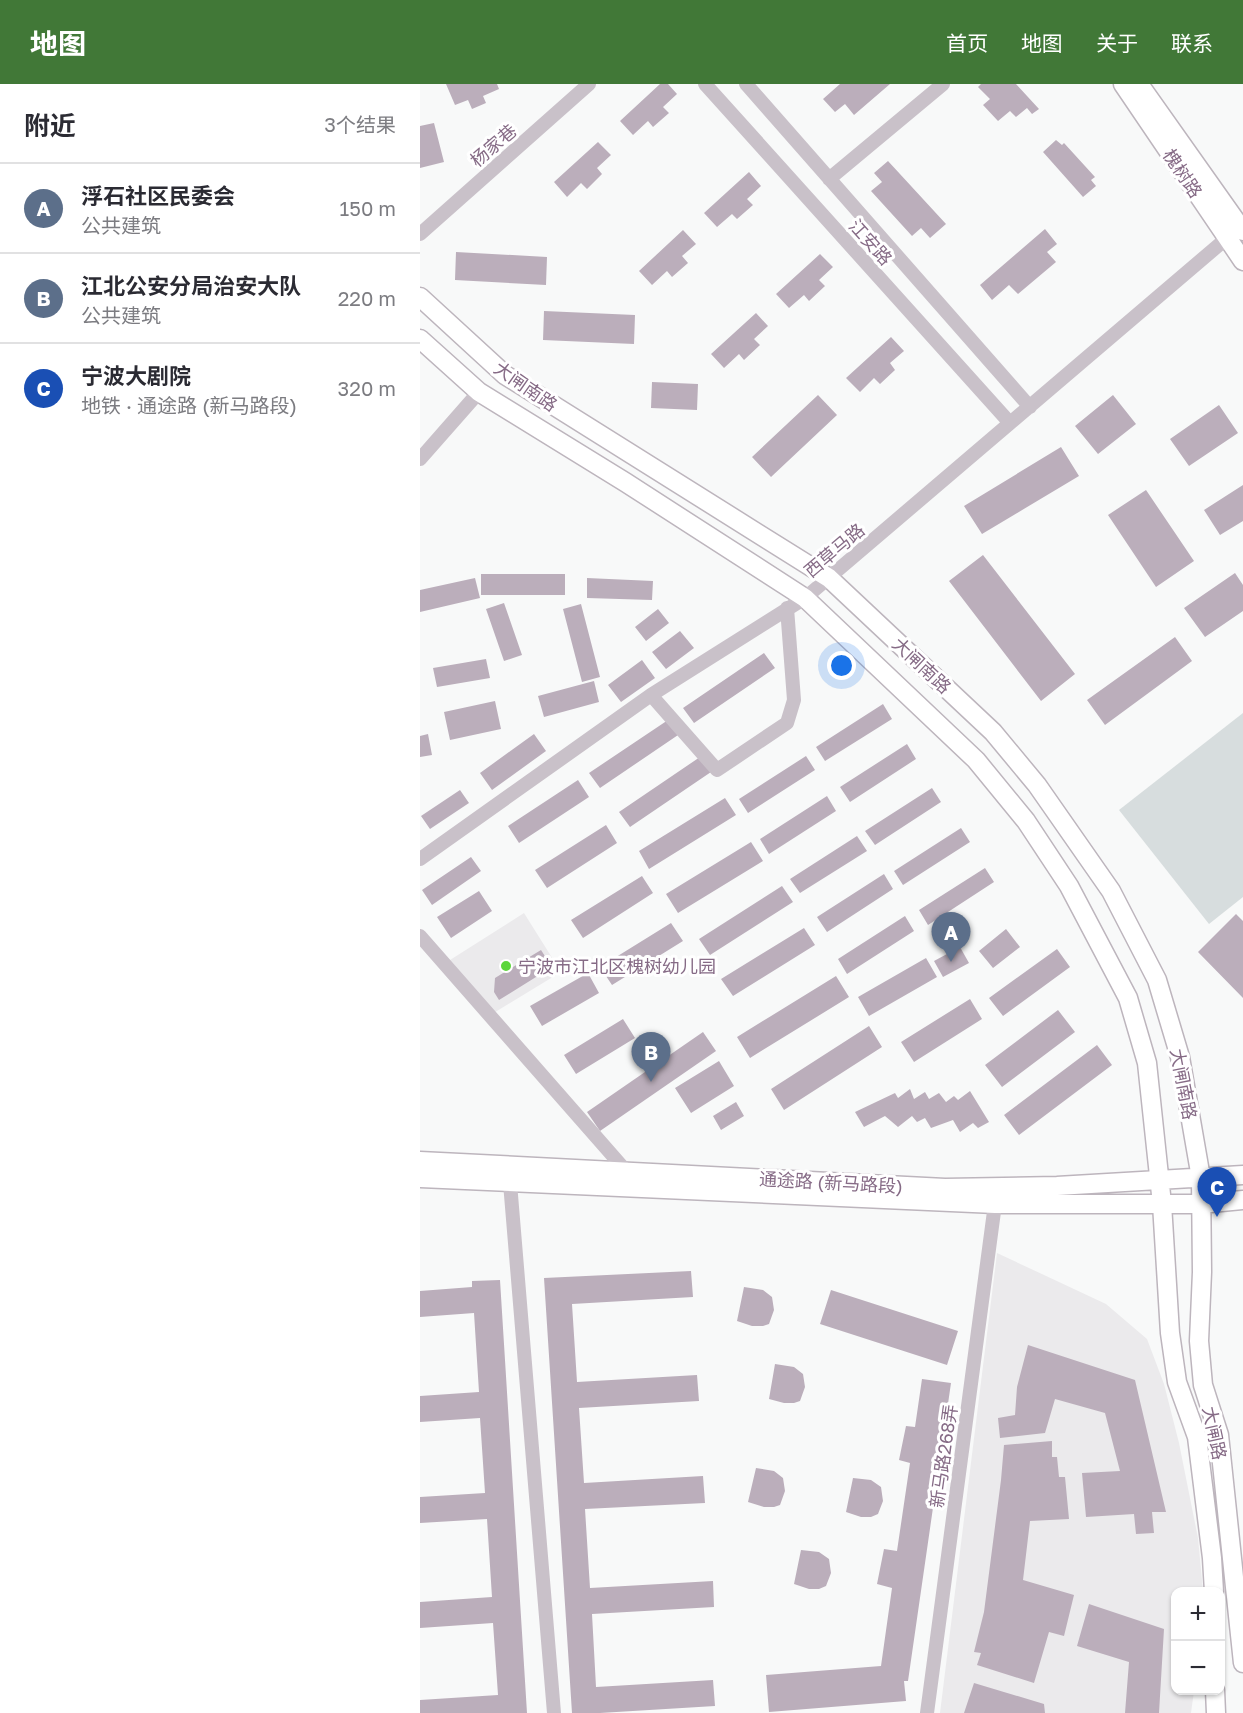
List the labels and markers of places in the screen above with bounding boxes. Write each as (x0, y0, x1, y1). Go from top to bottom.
pin: A (932, 912, 970, 962)
place label: 宁波市江北区槐树幼儿园 (518, 955, 716, 977)
marker: 宁波市江北区槐树幼儿园 (499, 959, 513, 973)
pin: B (632, 1032, 670, 1082)
pin: C (1198, 1168, 1236, 1217)

